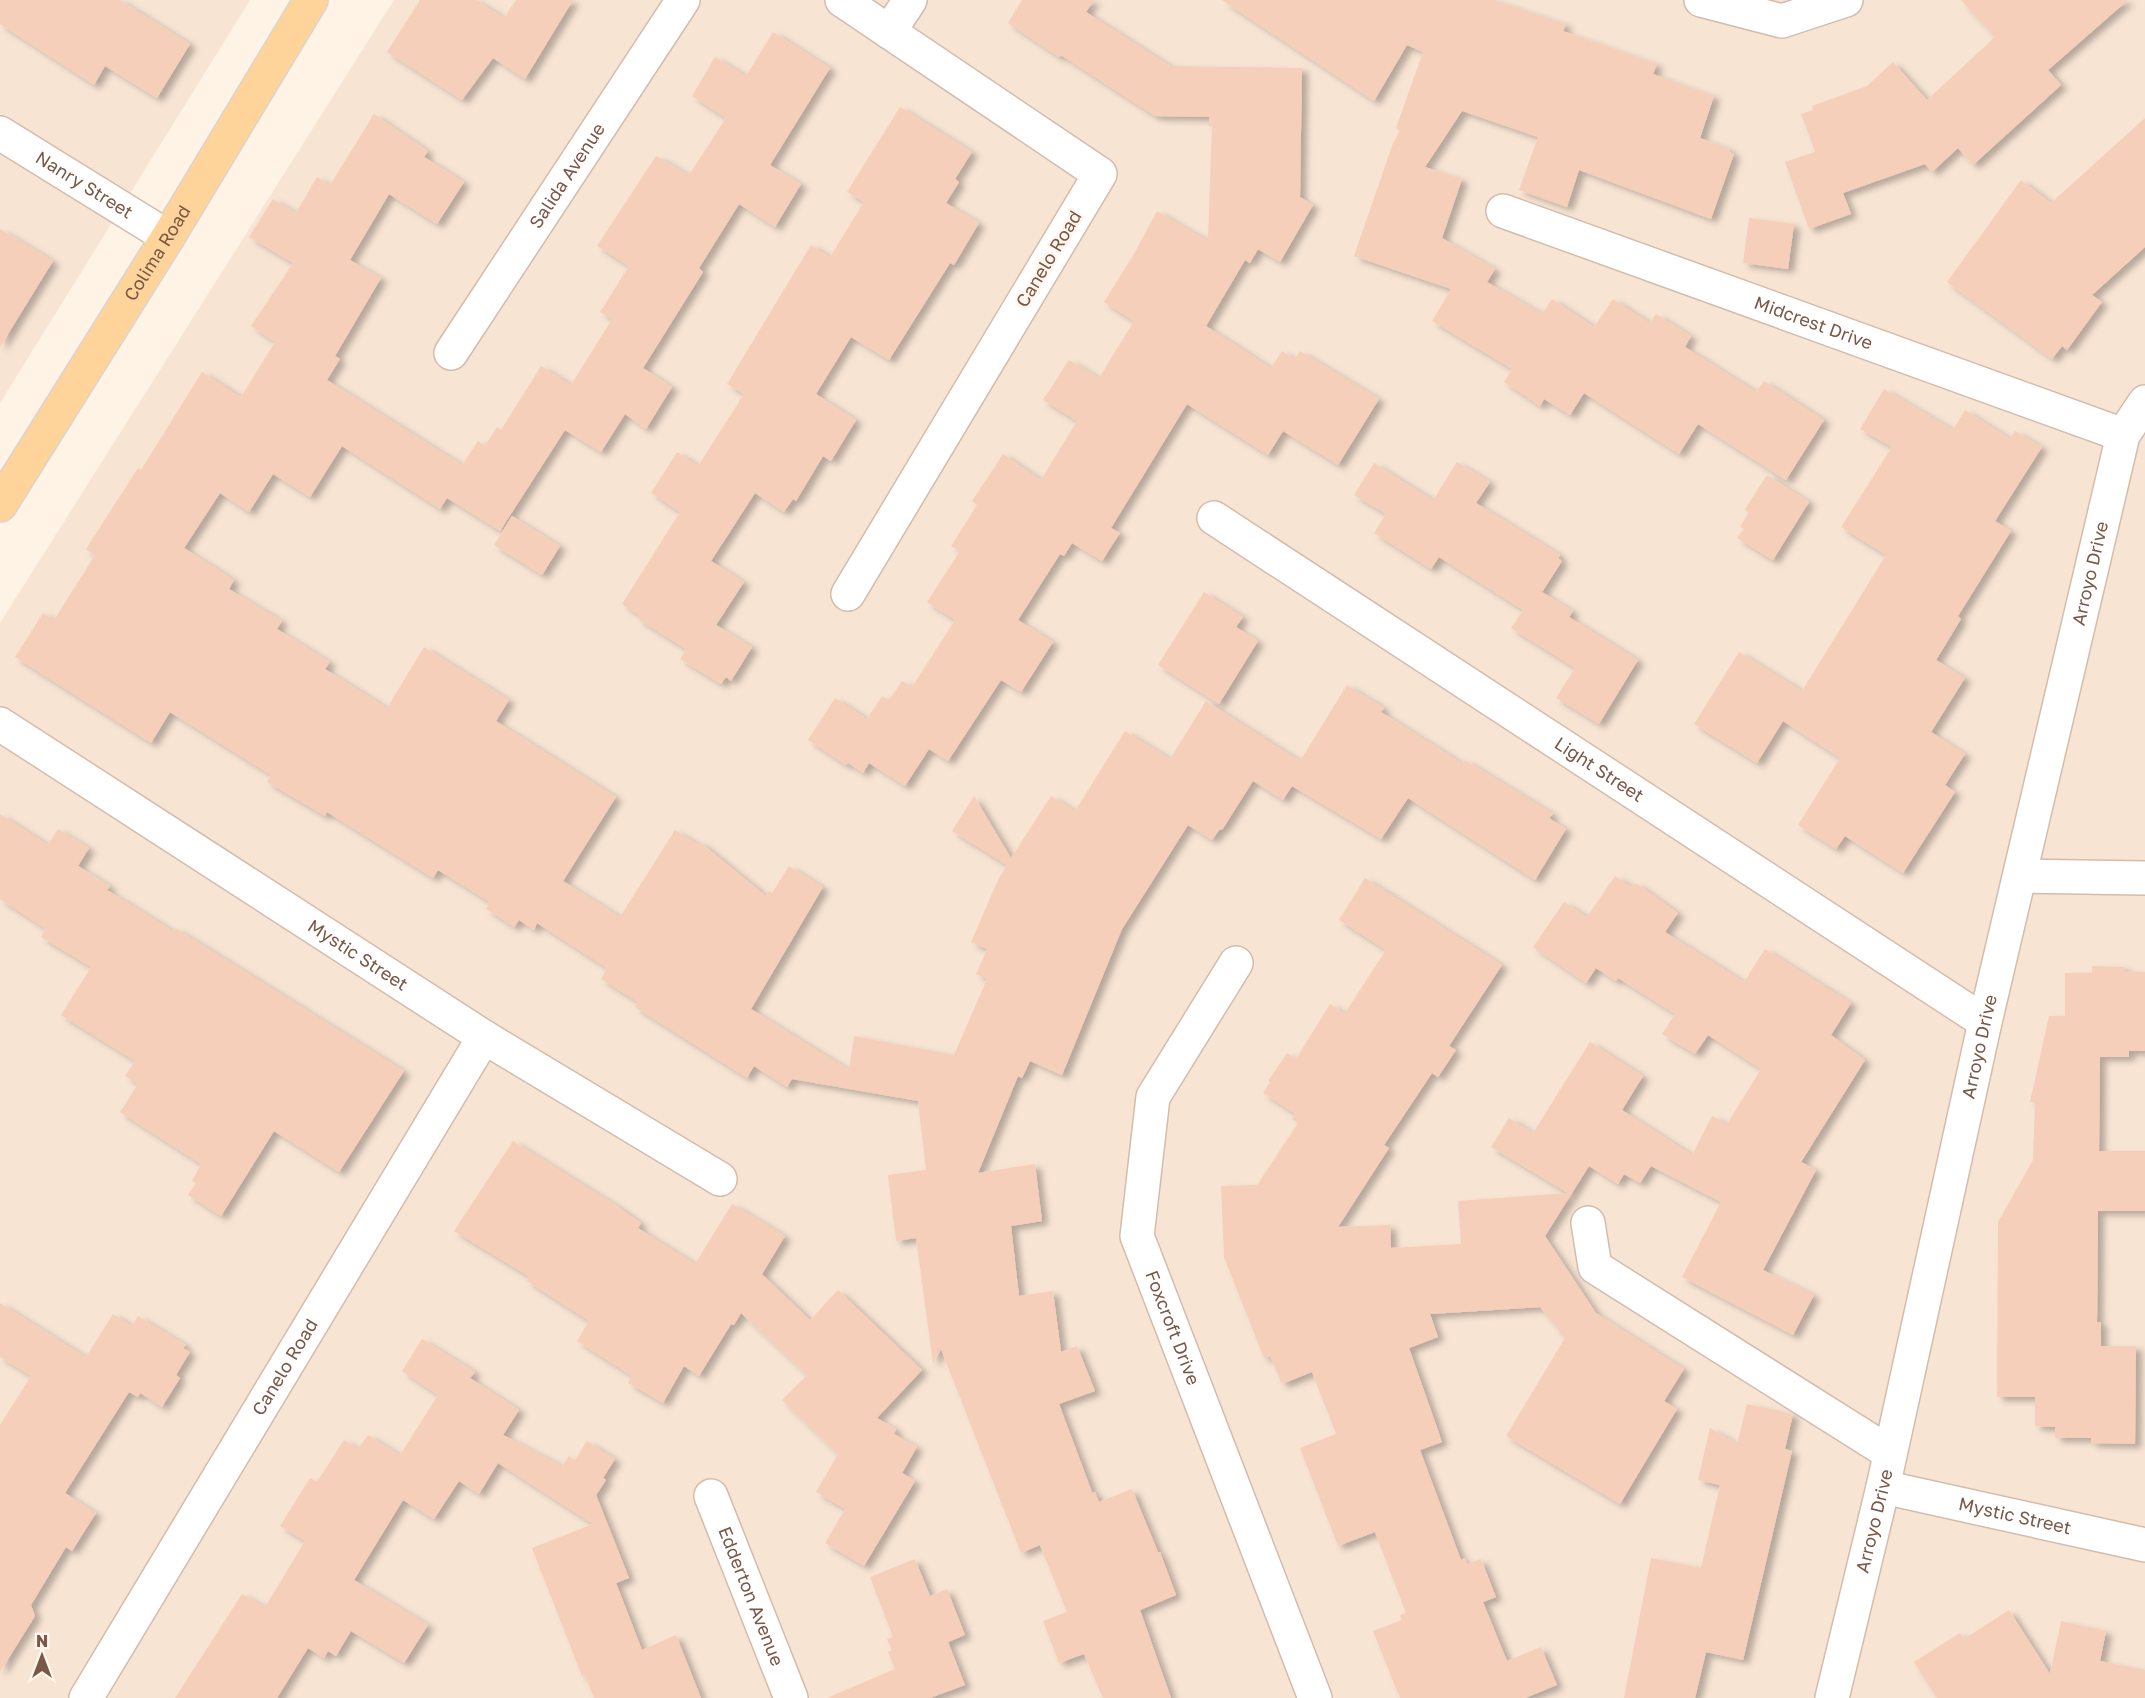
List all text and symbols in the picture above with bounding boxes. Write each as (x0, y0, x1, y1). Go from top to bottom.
street label: Salida Avenue (524, 118, 609, 232)
street label: Nanry Street (32, 146, 137, 223)
street label: Colima Road (119, 201, 195, 305)
street label: Canelo Road (1011, 206, 1086, 311)
street label: Midcrest Drive (1751, 291, 1876, 354)
street label: Arroyo Drive (2067, 519, 2112, 627)
street label: Light Street (1551, 732, 1648, 806)
street label: Mystic Street (304, 914, 412, 995)
street label: Arroyo Drive (1957, 992, 2001, 1101)
street label: Foxcroft Drive (1141, 1267, 1205, 1388)
street label: Canelo Road (247, 1314, 322, 1419)
street label: Arroyo Drive (1851, 1467, 1897, 1575)
street label: Mystic Street (1957, 1492, 2073, 1538)
street label: Edderton Avenue (714, 1523, 789, 1669)
north arrow (12, 1626, 72, 1686)
text: N (36, 1631, 48, 1651)

